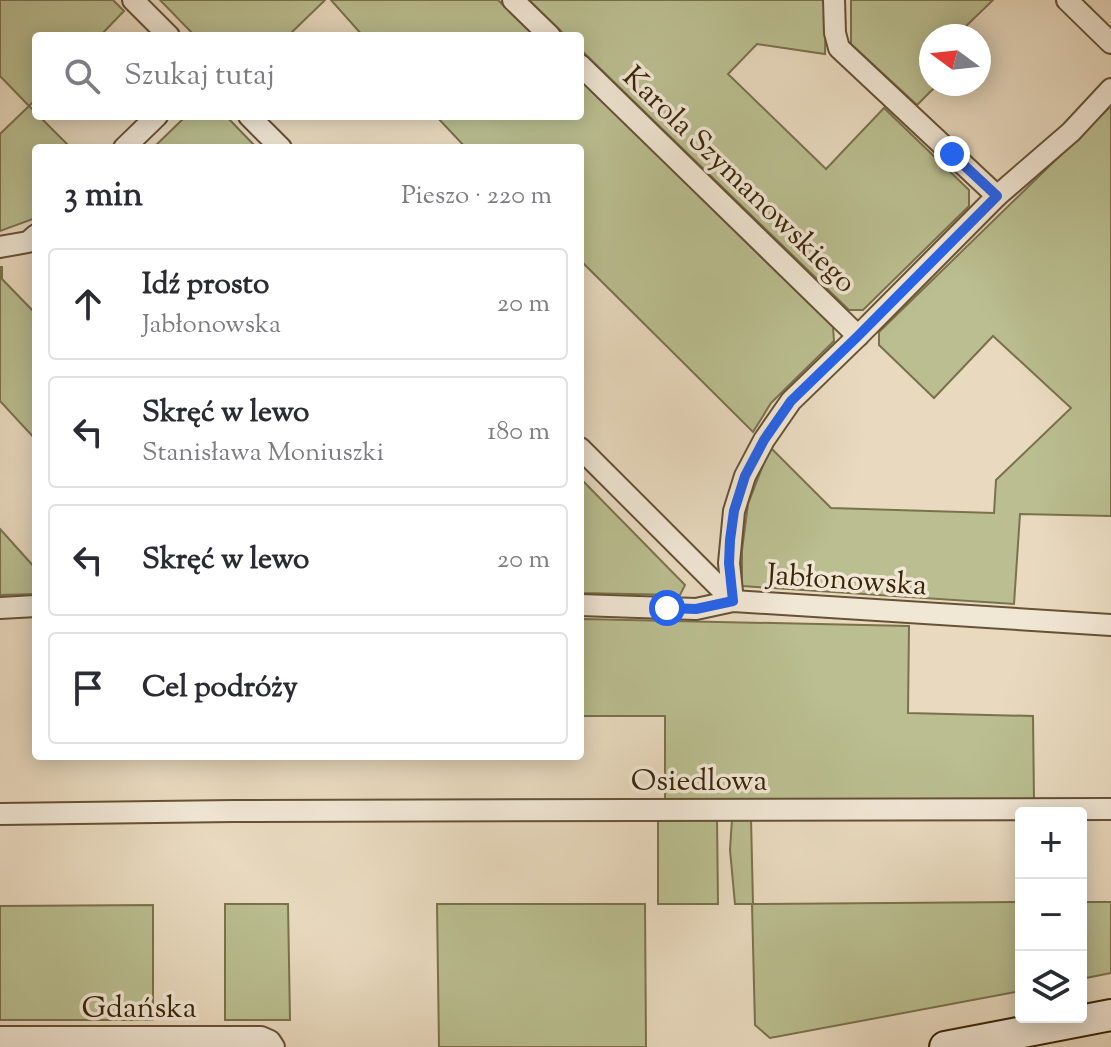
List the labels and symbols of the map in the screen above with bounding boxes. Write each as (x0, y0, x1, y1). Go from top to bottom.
north arrow (919, 24, 991, 96)
street label: Karola Szymanowskiego (612, 57, 865, 304)
route end (934, 136, 970, 172)
street label: Jabłonowska (763, 554, 929, 609)
route start (649, 590, 685, 626)
street label: Osiedlowa (631, 761, 767, 804)
street label: Gdańska (81, 988, 197, 1031)

